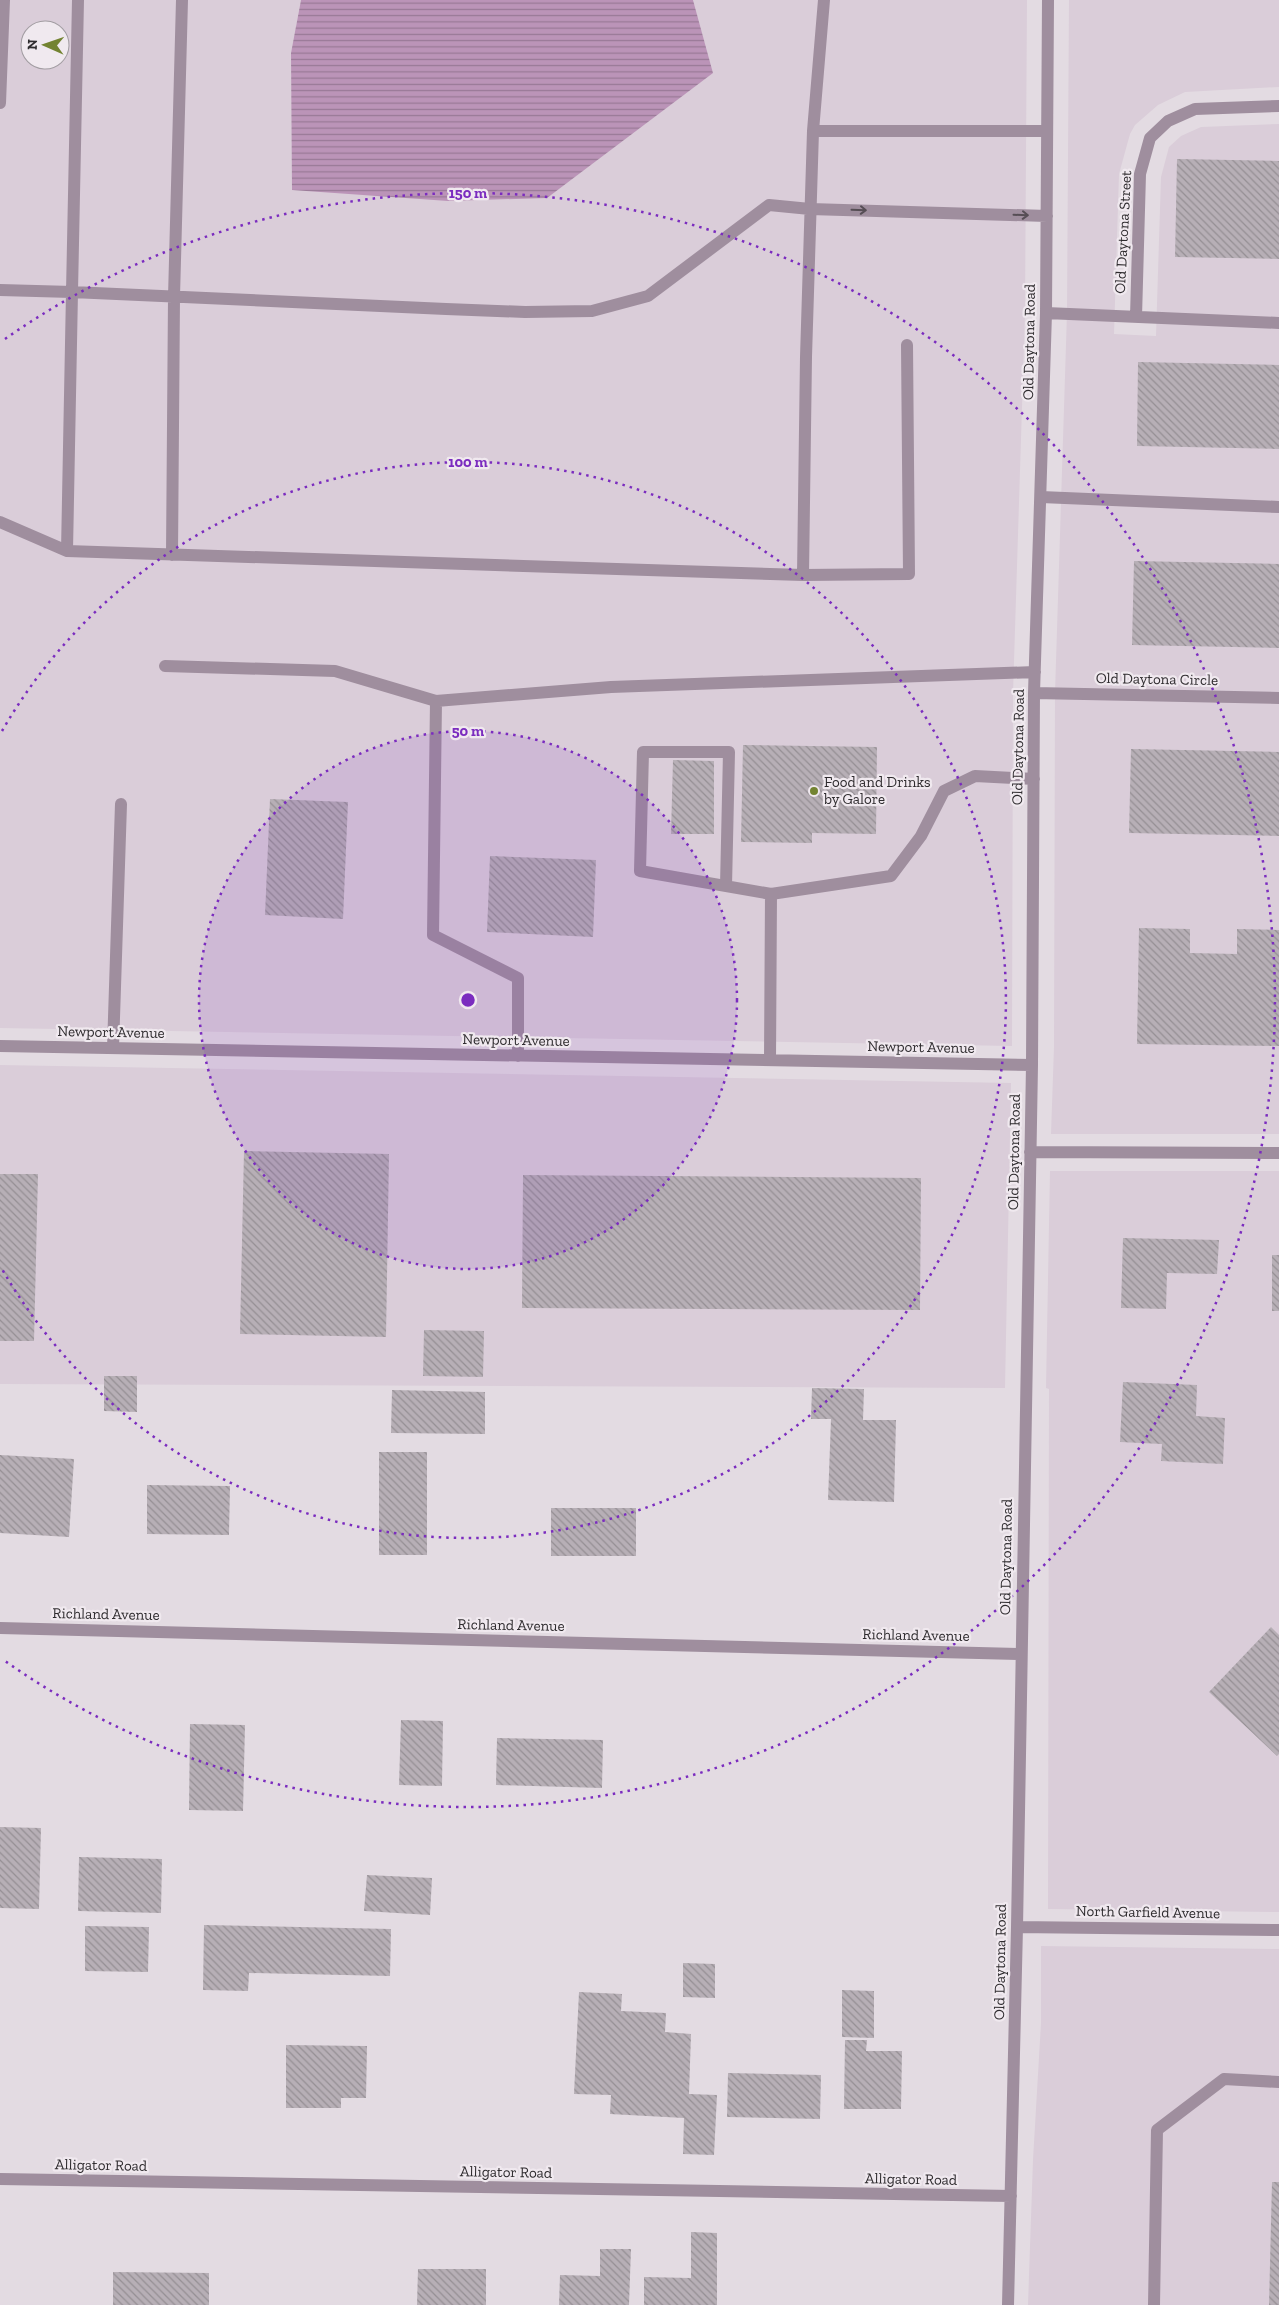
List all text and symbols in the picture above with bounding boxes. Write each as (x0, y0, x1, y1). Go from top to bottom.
north arrow (20, 20, 70, 70)
text: N (24, 39, 41, 50)
street label: Old Daytona Street (1111, 169, 1135, 294)
text: 150 m (449, 184, 487, 202)
one-way arrow (851, 206, 867, 215)
one-way arrow (1013, 210, 1029, 220)
street label: Old Daytona Road (1019, 283, 1039, 400)
text: 100 m (448, 453, 488, 471)
street label: Old Daytona Circle (1096, 669, 1218, 689)
street label: Old Daytona Road (1008, 688, 1028, 805)
text: 50 m (452, 722, 484, 740)
place label: Food and Drinks by Galore (823, 773, 931, 808)
marker: Food and Drinks by Galore (808, 785, 820, 797)
centre of rings (459, 991, 477, 1009)
street label: Newport Avenue (57, 1022, 165, 1042)
street label: Newport Avenue (462, 1030, 570, 1050)
street label: Newport Avenue (867, 1037, 975, 1057)
street label: Old Daytona Road (1004, 1093, 1024, 1210)
street label: Old Daytona Road (996, 1498, 1016, 1615)
street label: Richland Avenue (52, 1604, 160, 1624)
street label: Richland Avenue (457, 1615, 565, 1635)
street label: Richland Avenue (862, 1625, 970, 1645)
street label: North Garfield Avenue (1076, 1902, 1220, 1922)
street label: Old Daytona Road (990, 1903, 1010, 2020)
street label: Alligator Road (55, 2155, 148, 2175)
street label: Alligator Road (460, 2162, 553, 2182)
street label: Alligator Road (865, 2169, 958, 2189)

